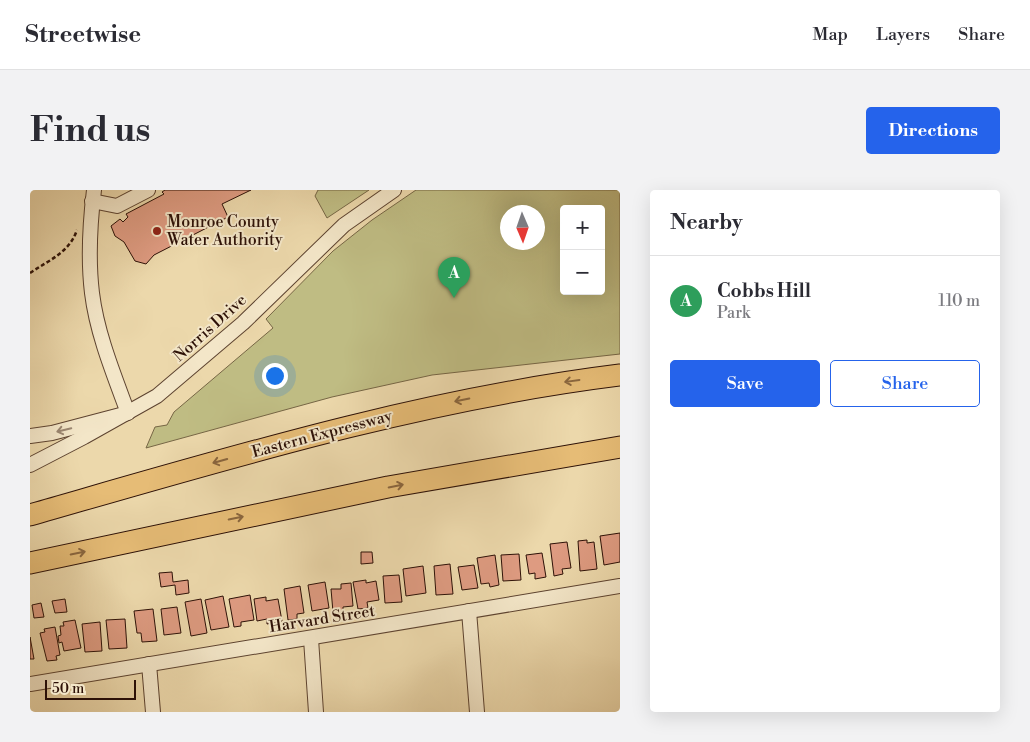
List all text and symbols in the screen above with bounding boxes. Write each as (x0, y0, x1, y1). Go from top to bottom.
text: Streetwise (25, 20, 141, 50)
text: Map (813, 23, 848, 46)
text: Layers (876, 23, 930, 46)
text: Share (958, 23, 1005, 46)
button: Directions (866, 107, 1000, 154)
text: Find us (30, 109, 150, 152)
north arrow (500, 205, 545, 250)
map controls (560, 205, 605, 295)
button: + (560, 205, 605, 250)
text: Nearby (670, 210, 743, 236)
place label: Monroe County Water Authority (166, 212, 283, 250)
marker: Monroe County Water Authority (151, 225, 163, 237)
button: − (560, 250, 605, 295)
pin: A (438, 257, 470, 298)
text: Cobbs Hill (717, 279, 811, 303)
street label: Norris Drive (169, 290, 251, 366)
text: A (680, 291, 692, 311)
text: 110 m (938, 291, 980, 311)
text: Park (717, 303, 750, 323)
button: Save (670, 360, 820, 407)
button: Share (830, 360, 980, 407)
your location (262, 363, 288, 389)
one-way arrow (564, 376, 580, 386)
one-way arrow (454, 396, 470, 405)
street label: Eastern Expressway (250, 406, 395, 462)
one-way arrow (57, 426, 73, 435)
one-way arrow (212, 457, 228, 466)
one-way arrow (387, 481, 403, 490)
one-way arrow (228, 513, 244, 523)
one-way arrow (69, 548, 85, 557)
street label: Harvard Street (268, 601, 377, 637)
scale bar (45, 677, 136, 700)
text: 50 m (52, 680, 84, 698)

